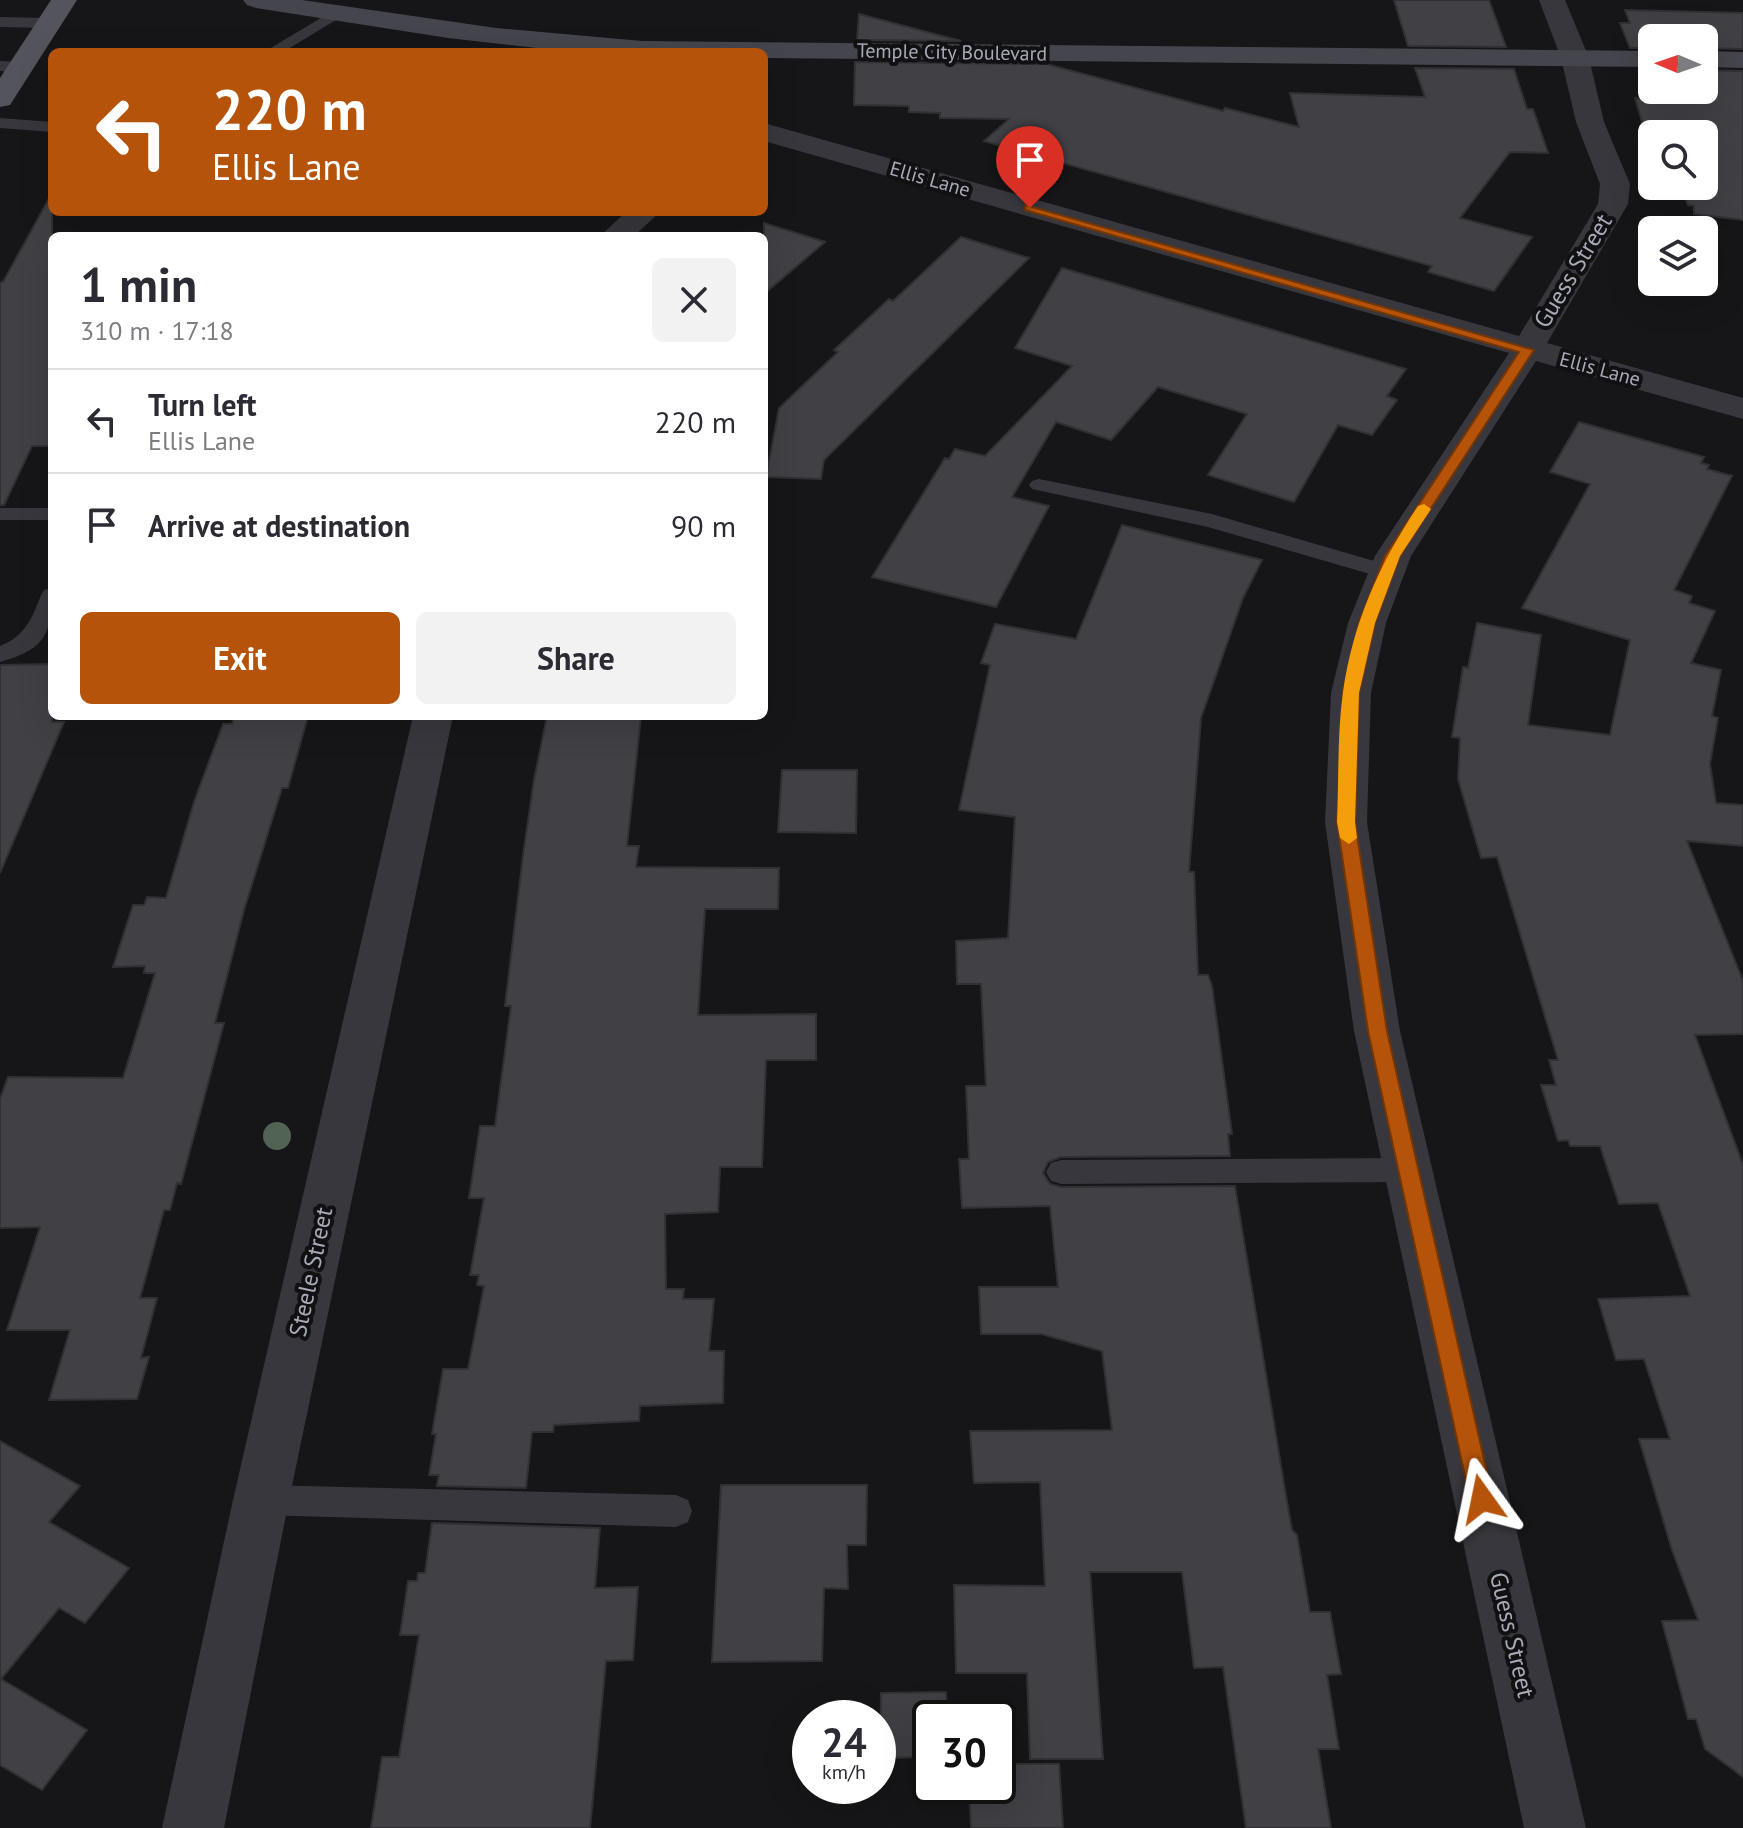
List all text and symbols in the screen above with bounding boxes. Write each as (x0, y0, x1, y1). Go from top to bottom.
north arrow (1638, 24, 1718, 104)
map controls (1638, 24, 1718, 296)
street label: Temple City Boulevard (857, 37, 1047, 67)
text: 220 m (212, 73, 367, 145)
icon: left (80, 80, 184, 184)
button: search (1638, 120, 1718, 200)
pin (996, 126, 1064, 208)
icon: arrive (1008, 138, 1052, 182)
text: Ellis Lane (212, 143, 360, 190)
street label: Ellis Lane (887, 155, 973, 203)
street label: Guess Street (1526, 208, 1619, 333)
button: layers (1638, 216, 1718, 296)
text: 1 min (80, 253, 197, 315)
button: close (652, 258, 736, 342)
text: 310 m · 17:18 (80, 314, 234, 347)
street label: Ellis Lane (1557, 346, 1643, 392)
text: Turn left (148, 385, 256, 424)
icon: left (80, 399, 124, 443)
text: 220 m (655, 402, 736, 441)
text: Ellis Lane (148, 424, 255, 457)
icon: arrive (80, 503, 124, 547)
text: Arrive at destination (148, 506, 410, 545)
text: 90 m (671, 506, 736, 545)
button: Exit (80, 612, 400, 704)
button: Share (416, 612, 736, 704)
street label: Steele Street (282, 1204, 339, 1340)
position arrow (1440, 1457, 1524, 1541)
street label: Guess Street (1483, 1569, 1542, 1701)
speed limit sign: 30 (912, 1700, 1016, 1804)
text: 24 (821, 1716, 867, 1768)
text: km/h (822, 1759, 866, 1785)

